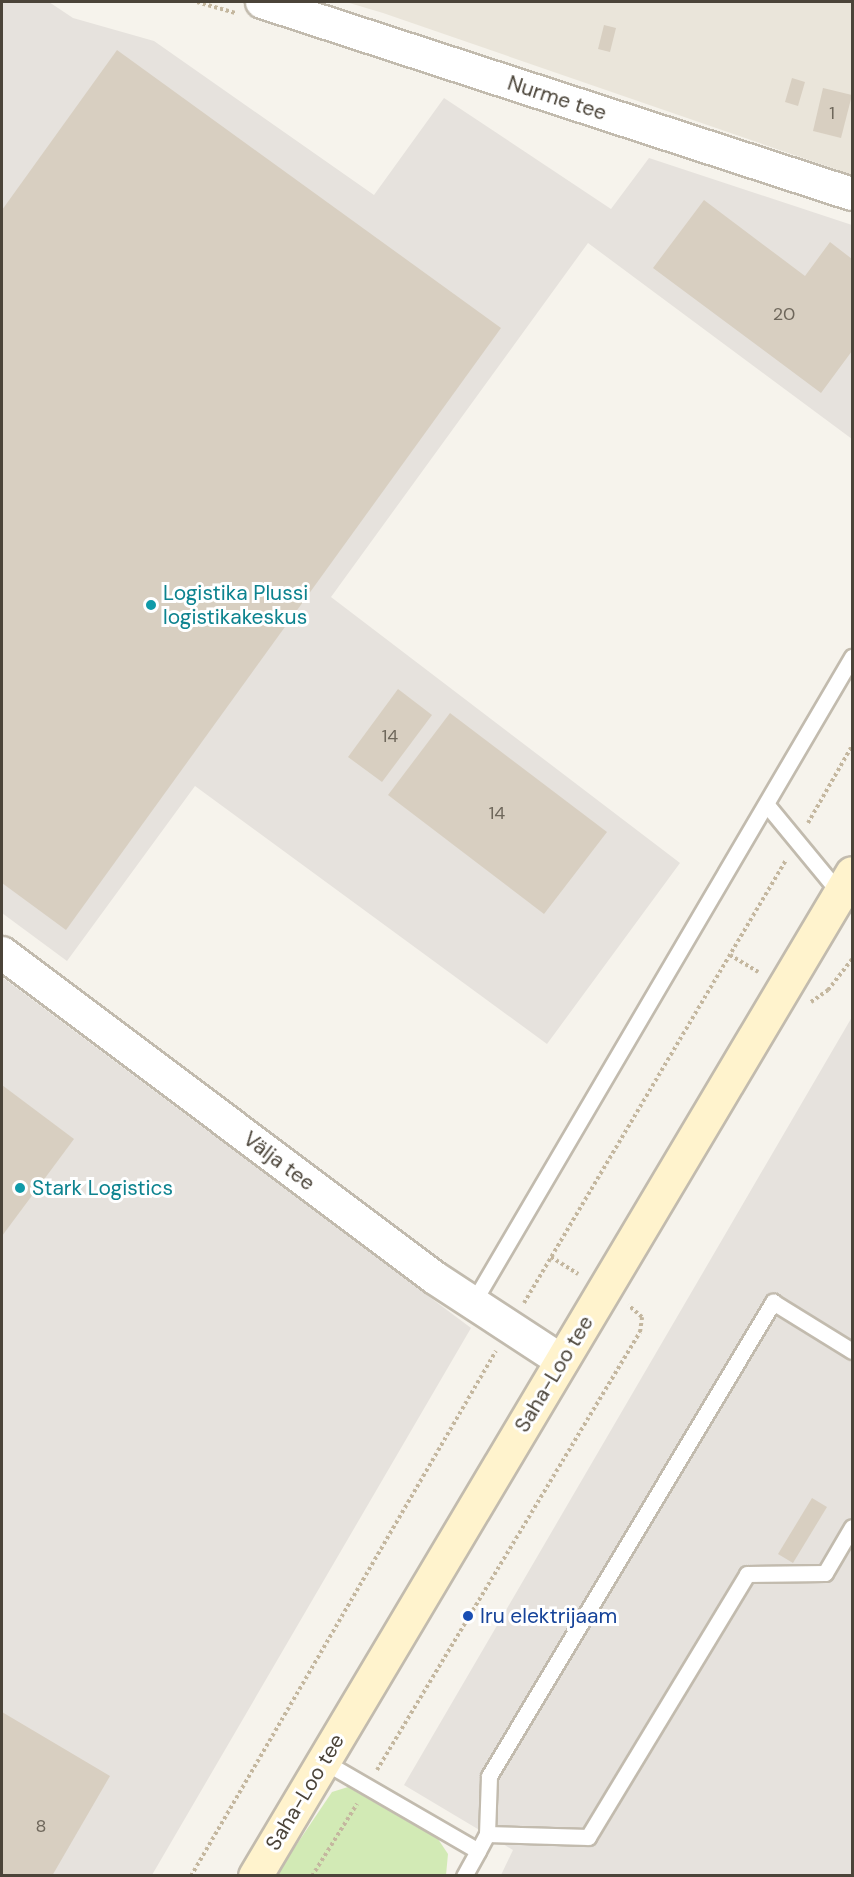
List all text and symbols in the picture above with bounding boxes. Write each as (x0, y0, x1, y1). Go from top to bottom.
street label: Nurme tee (504, 70, 610, 126)
house number: 1 (829, 102, 835, 124)
house number: 20 (773, 303, 795, 325)
place label: Logistika Plussi logistikakeskus (163, 580, 308, 630)
marker: Logistika Plussi logistikakeskus (144, 598, 158, 612)
house number: 14 (382, 725, 398, 747)
house number: 14 (489, 802, 505, 824)
street label: Välja tee (238, 1126, 320, 1196)
place label: Stark Logistics (32, 1175, 173, 1201)
marker: Stark Logistics (13, 1181, 27, 1195)
street label: Saha-Loo tee (509, 1311, 599, 1437)
place label: Iru elektrijaam (480, 1603, 617, 1629)
marker: Iru elektrijaam (461, 1609, 475, 1623)
street label: Saha-Loo tee (260, 1729, 350, 1855)
house number: 8 (36, 1815, 46, 1837)

